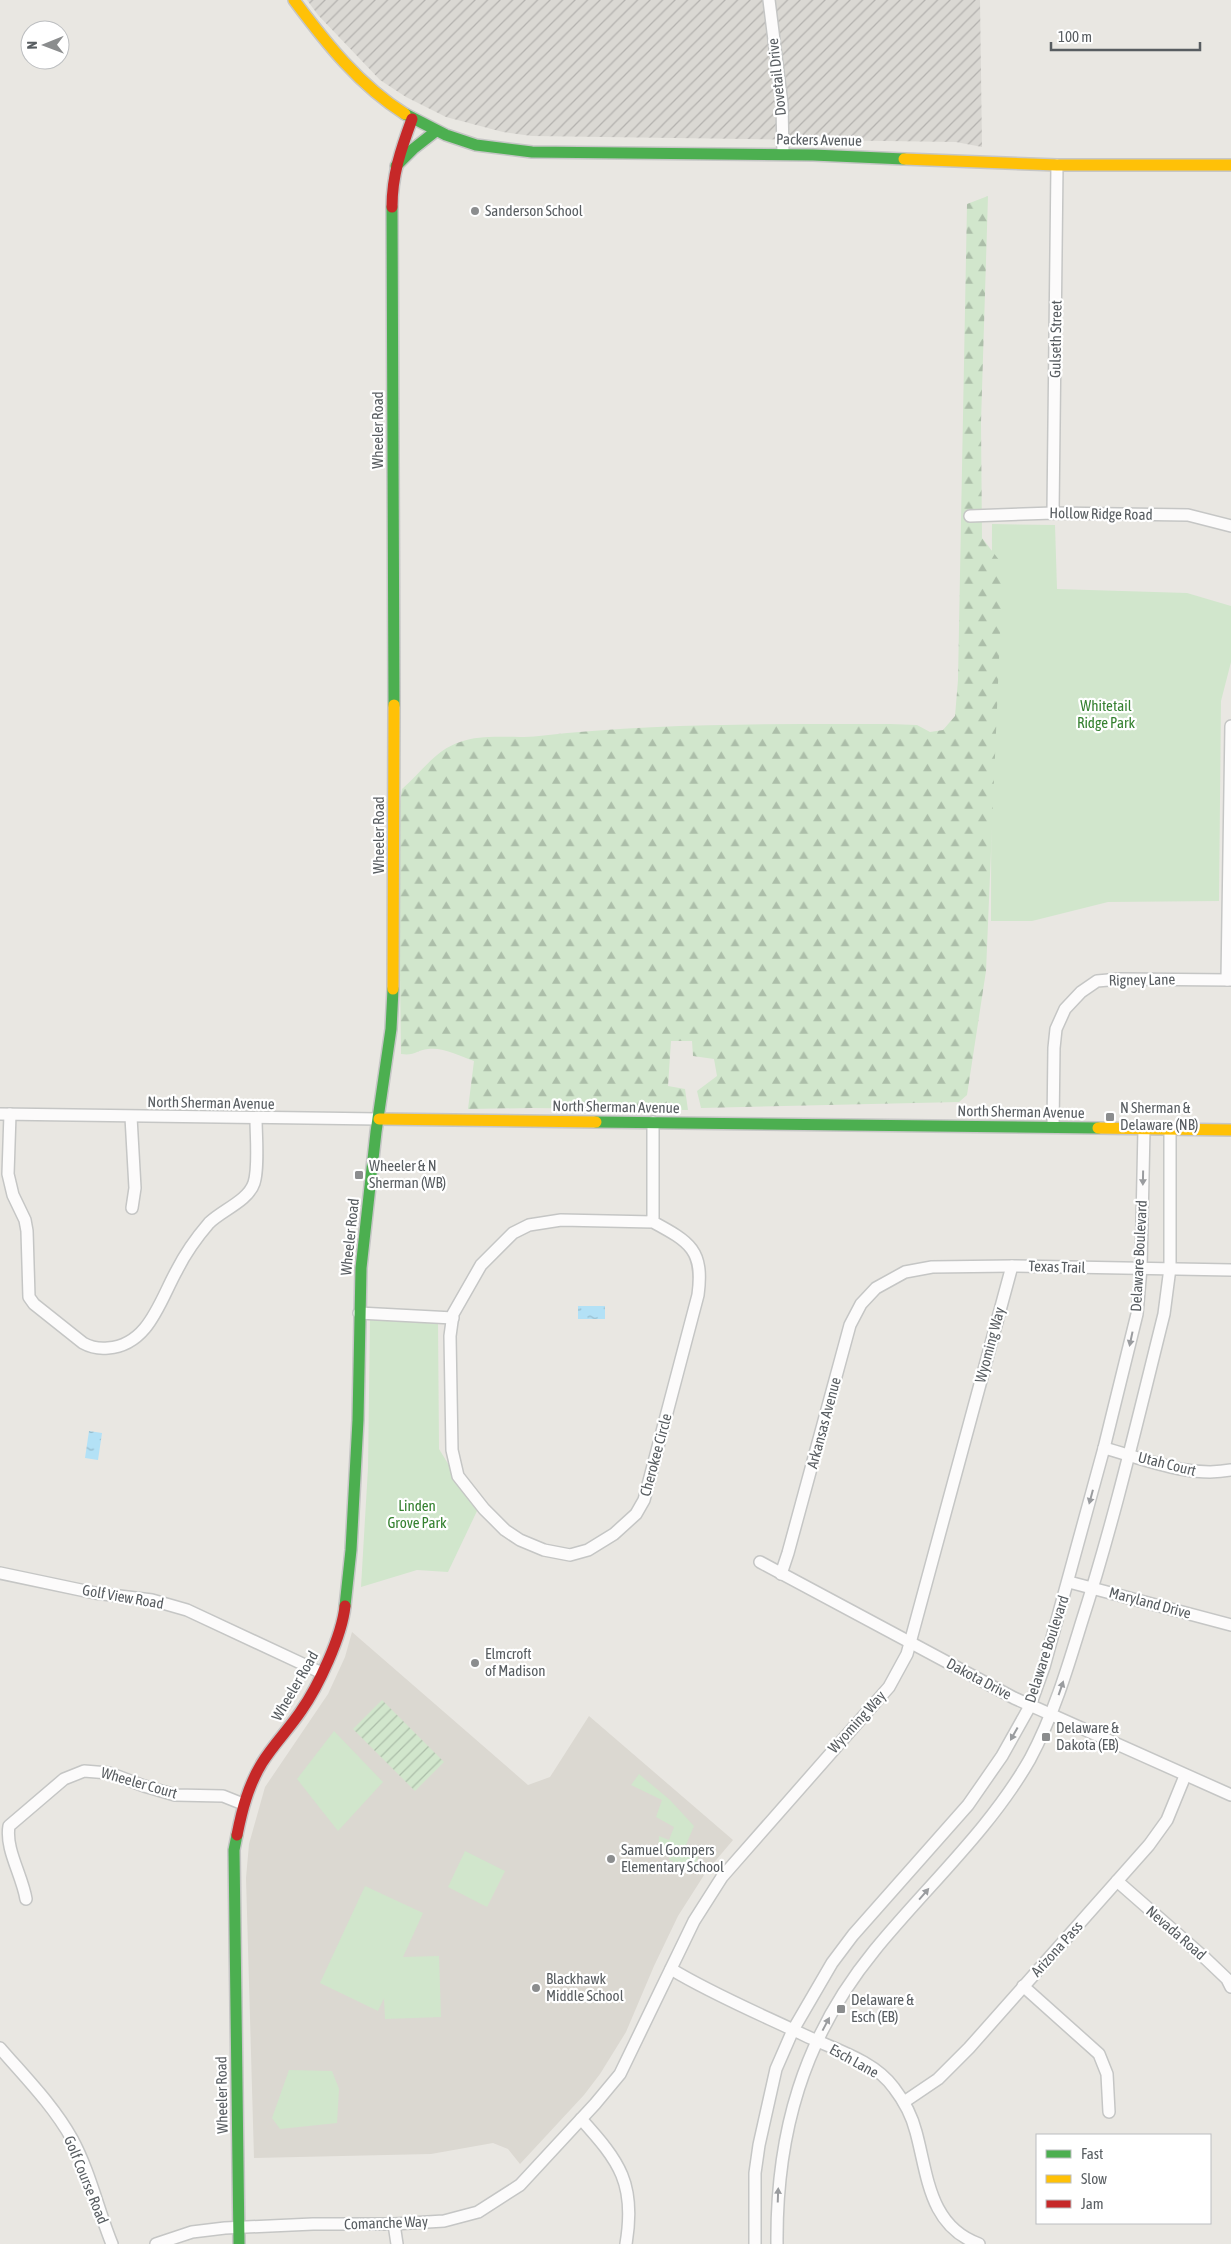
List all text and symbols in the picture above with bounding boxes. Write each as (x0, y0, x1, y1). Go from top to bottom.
north arrow (20, 20, 70, 70)
scale bar (1051, 20, 1200, 52)
text: 100 m (1058, 28, 1092, 45)
street label: Dovetail Drive (764, 37, 789, 117)
text: N (24, 41, 40, 49)
street label: Packers Avenue (776, 130, 862, 149)
place label: Sanderson School (485, 202, 583, 219)
marker: Sanderson School (469, 205, 481, 217)
street label: Gulseth Street (1046, 300, 1065, 378)
street label: Wheeler Road (369, 391, 386, 469)
street label: Hollow Ridge Road (1049, 504, 1153, 523)
park label: Whitetail Ridge Park (1077, 697, 1135, 731)
street label: Wheeler Road (370, 796, 387, 874)
street label: Rigney Lane (1109, 970, 1176, 989)
street label: North Sherman Avenue (147, 1093, 275, 1112)
street label: North Sherman Avenue (552, 1097, 680, 1116)
place label: N Sherman & Delaware (NB) (1120, 1099, 1198, 1133)
street label: North Sherman Avenue (957, 1102, 1085, 1121)
marker: N Sherman & Delaware (NB) (1104, 1111, 1116, 1123)
place label: Wheeler & N Sherman (WB) (369, 1157, 446, 1191)
marker: Wheeler & N Sherman (WB) (353, 1169, 365, 1181)
one-way arrow (1139, 1170, 1147, 1186)
street label: Wheeler Road (337, 1198, 362, 1276)
street label: Delaware Boulevard (1127, 1200, 1150, 1312)
street label: Texas Trail (1028, 1257, 1086, 1276)
street label: Wyoming Way (971, 1305, 1008, 1385)
one-way arrow (1127, 1332, 1135, 1347)
street label: Arkansas Avenue (803, 1375, 844, 1470)
street label: Cherokee Circle (636, 1411, 675, 1498)
street label: Utah Court (1136, 1448, 1198, 1479)
one-way arrow (1087, 1489, 1095, 1505)
park label: Linden Grove Park (387, 1497, 447, 1531)
street label: Golf View Road (81, 1581, 165, 1612)
street label: Maryland Drive (1107, 1583, 1193, 1622)
street label: Delaware Boulevard (1021, 1593, 1072, 1705)
place label: Elmcroft of Madison (485, 1645, 545, 1679)
street label: Wheeler Road (268, 1648, 321, 1724)
street label: Dakota Drive (944, 1654, 1015, 1703)
marker: Elmcroft of Madison (469, 1657, 481, 1669)
one-way arrow (1058, 1680, 1065, 1695)
street label: Wyoming Way (824, 1687, 889, 1756)
place label: Delaware & Dakota (EB) (1056, 1719, 1119, 1753)
one-way arrow (1010, 1727, 1018, 1741)
marker: Delaware & Dakota (EB) (1040, 1731, 1052, 1743)
street label: Wheeler Court (99, 1764, 179, 1802)
place label: Samuel Gompers Elementary School (621, 1841, 724, 1875)
marker: Samuel Gompers Elementary School (605, 1853, 617, 1865)
one-way arrow (918, 1888, 929, 1901)
street label: Nevada Road (1143, 1902, 1210, 1963)
street label: Arizona Pass (1027, 1918, 1086, 1980)
place label: Blackhawk Middle School (546, 1970, 624, 2004)
marker: Blackhawk Middle School (530, 1982, 542, 1994)
place label: Delaware & Esch (EB) (851, 1991, 914, 2025)
marker: Delaware & Esch (EB) (835, 2003, 847, 2015)
one-way arrow (822, 2017, 831, 2030)
street label: Esch Lane (827, 2040, 882, 2081)
street label: Wheeler Road (212, 2056, 231, 2134)
street label: Golf Course Road (61, 2133, 112, 2226)
legend (1036, 2134, 1211, 2224)
text: Fast (1081, 2145, 1103, 2162)
text: Slow (1081, 2170, 1107, 2187)
one-way arrow (774, 2187, 782, 2203)
text: Jam (1081, 2195, 1104, 2212)
street label: Comanche Way (344, 2213, 428, 2232)

